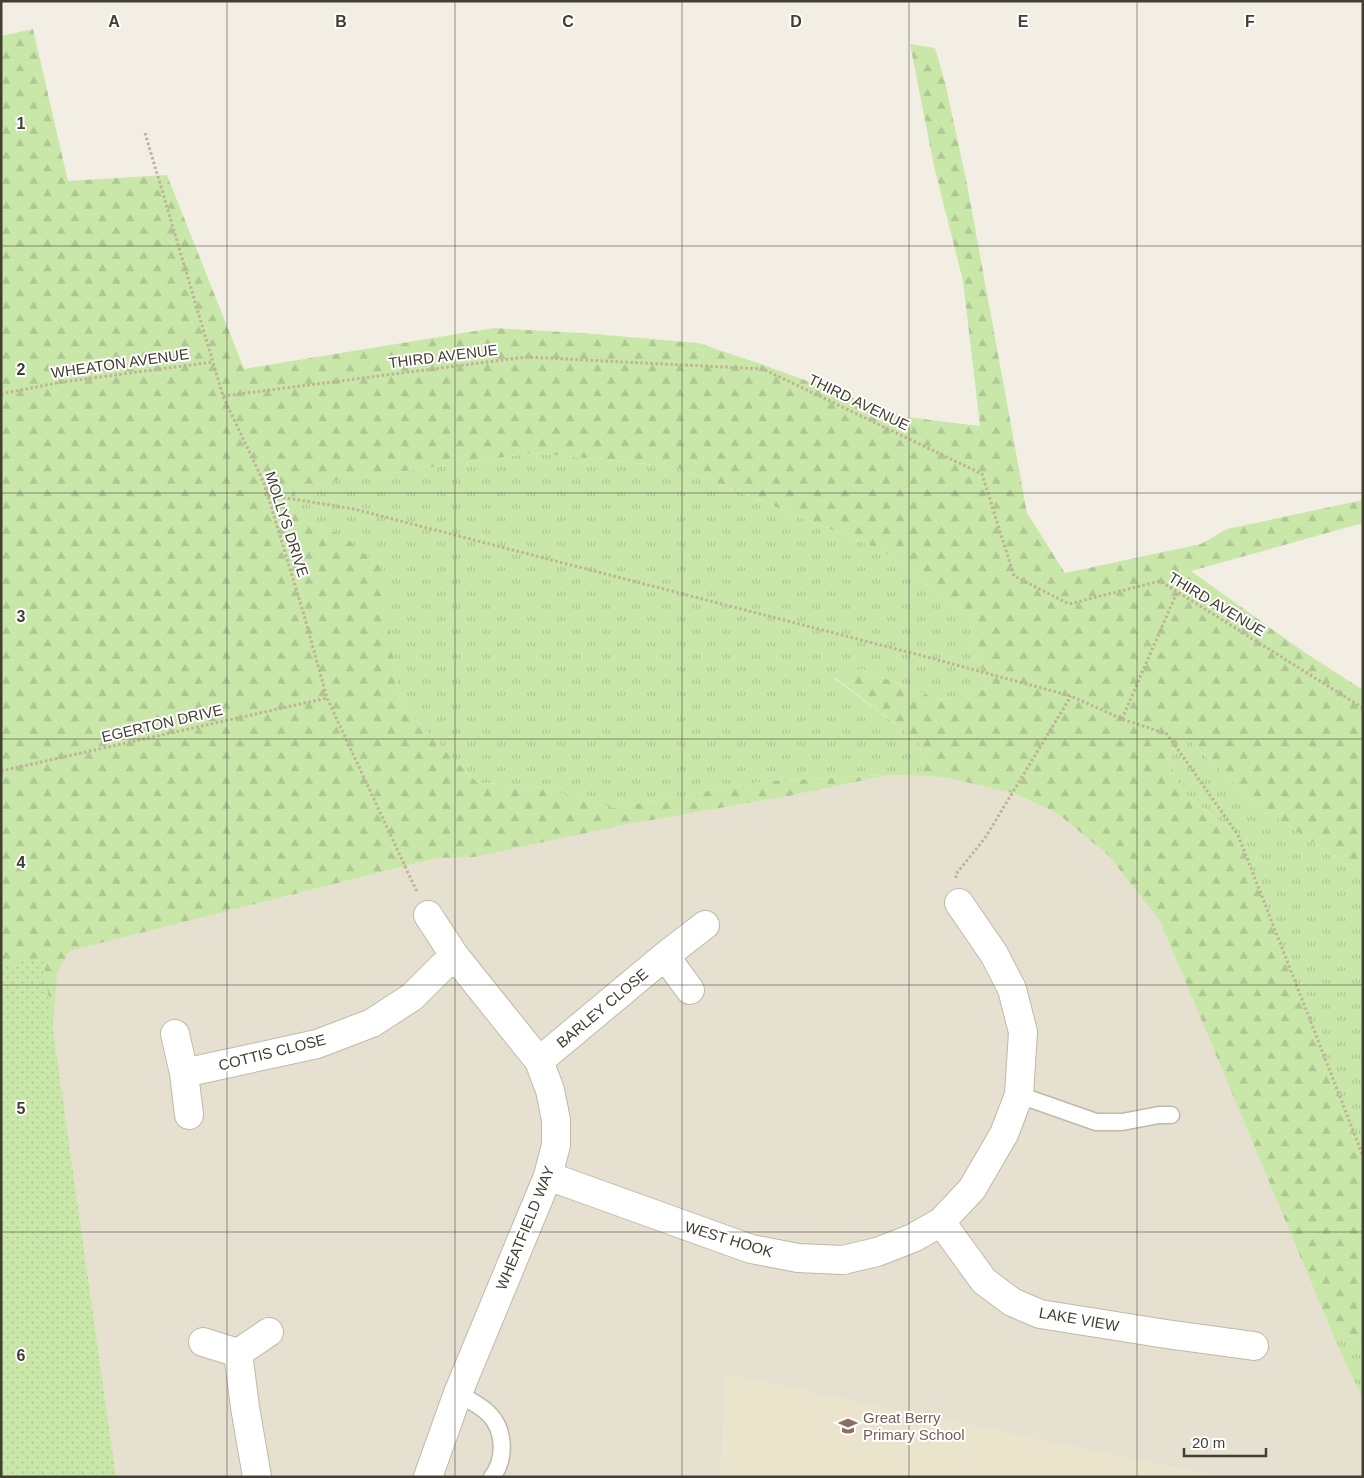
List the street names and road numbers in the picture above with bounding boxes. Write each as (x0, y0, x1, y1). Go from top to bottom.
street label: THIRD AVENUE (387, 341, 499, 371)
street label: WHEATON AVENUE (50, 345, 190, 381)
street label: THIRD AVENUE (806, 370, 912, 434)
street label: MOLLYS DRIVE (262, 469, 312, 579)
street label: THIRD AVENUE (1166, 568, 1268, 640)
street label: EGERTON DRIVE (100, 701, 224, 745)
street label: BARLEY CLOSE (553, 965, 651, 1051)
street label: COTTIS CLOSE (217, 1030, 327, 1074)
street label: WHEATFIELD WAY (492, 1164, 558, 1292)
street label: WEST HOOK (683, 1218, 775, 1260)
street label: LAKE VIEW (1038, 1304, 1121, 1335)

